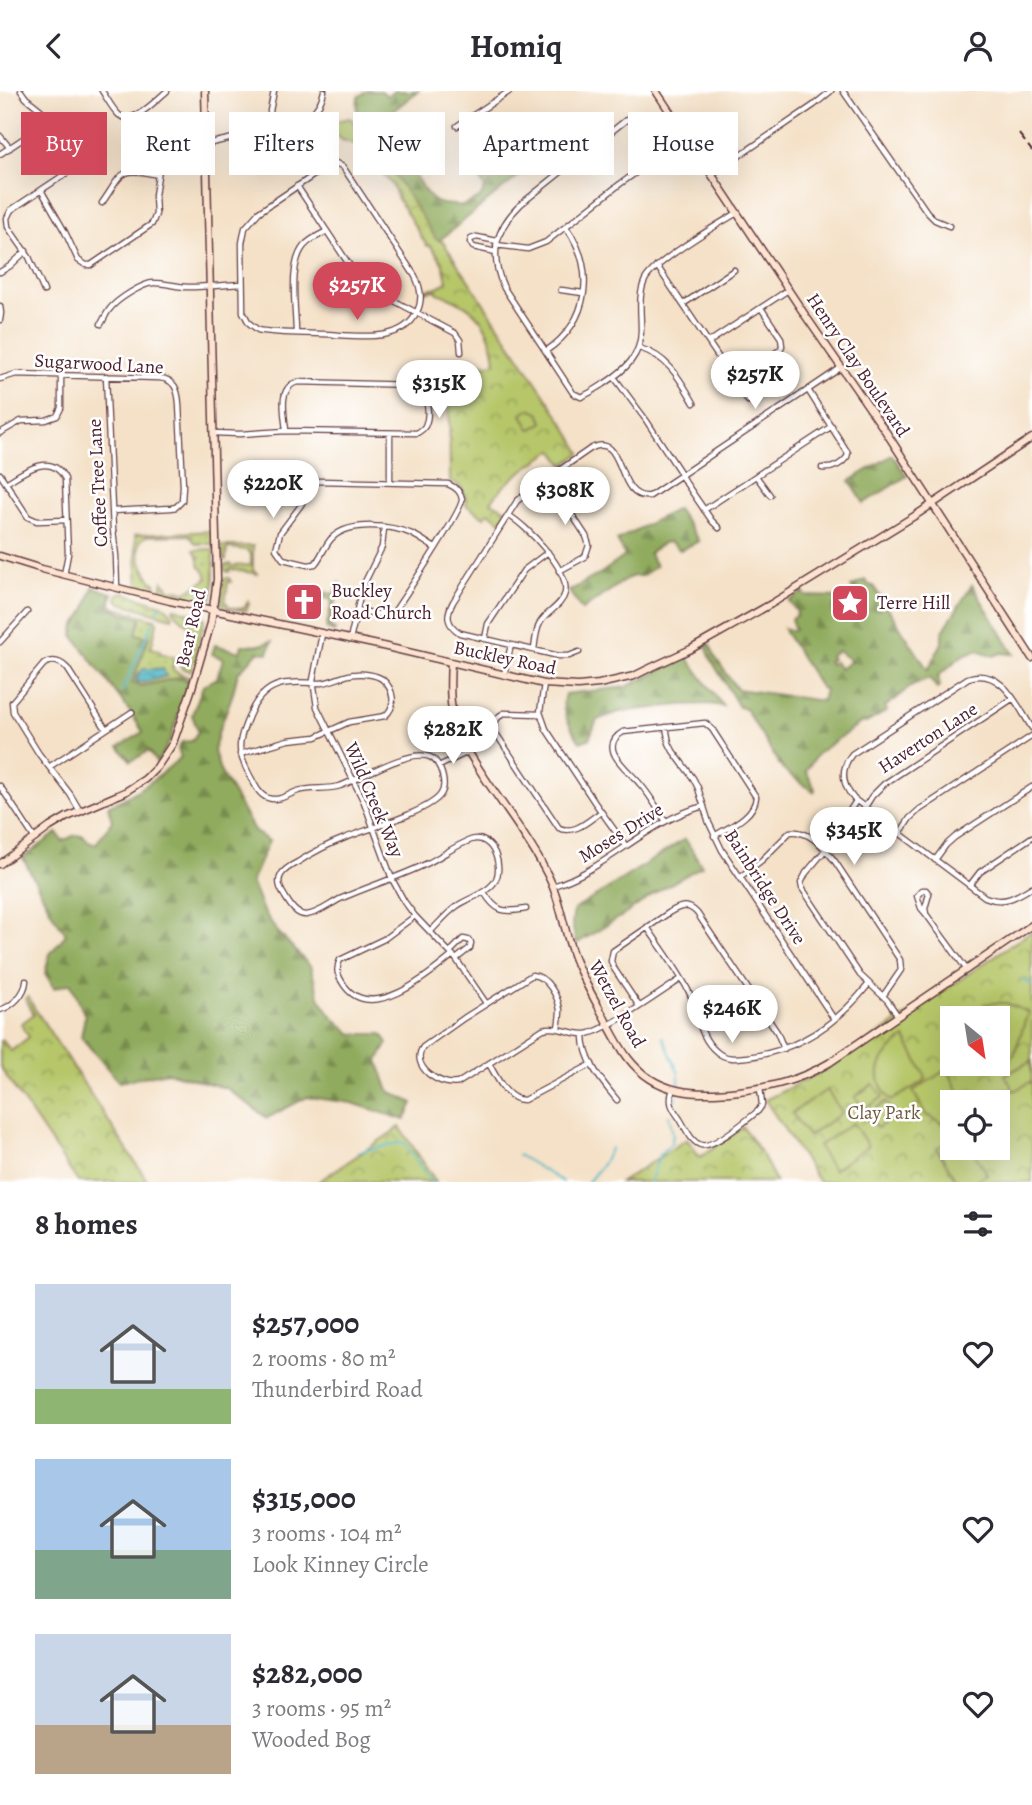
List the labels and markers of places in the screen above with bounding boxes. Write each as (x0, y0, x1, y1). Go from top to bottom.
pin: $257K (308, 263, 406, 322)
pin: $257K (706, 351, 804, 411)
pin: $315K (390, 361, 488, 420)
pin: $220K (224, 461, 322, 520)
pin: $308K (516, 467, 614, 527)
place label: Buckley Road Church (331, 578, 432, 626)
church icon: Buckley Road Church (283, 581, 325, 623)
place icon: Terre Hill (829, 582, 871, 624)
place label: Terre Hill (877, 590, 951, 616)
pin: $282K (404, 707, 502, 766)
pin: $345K (805, 807, 903, 867)
pin: $246K (683, 985, 781, 1045)

